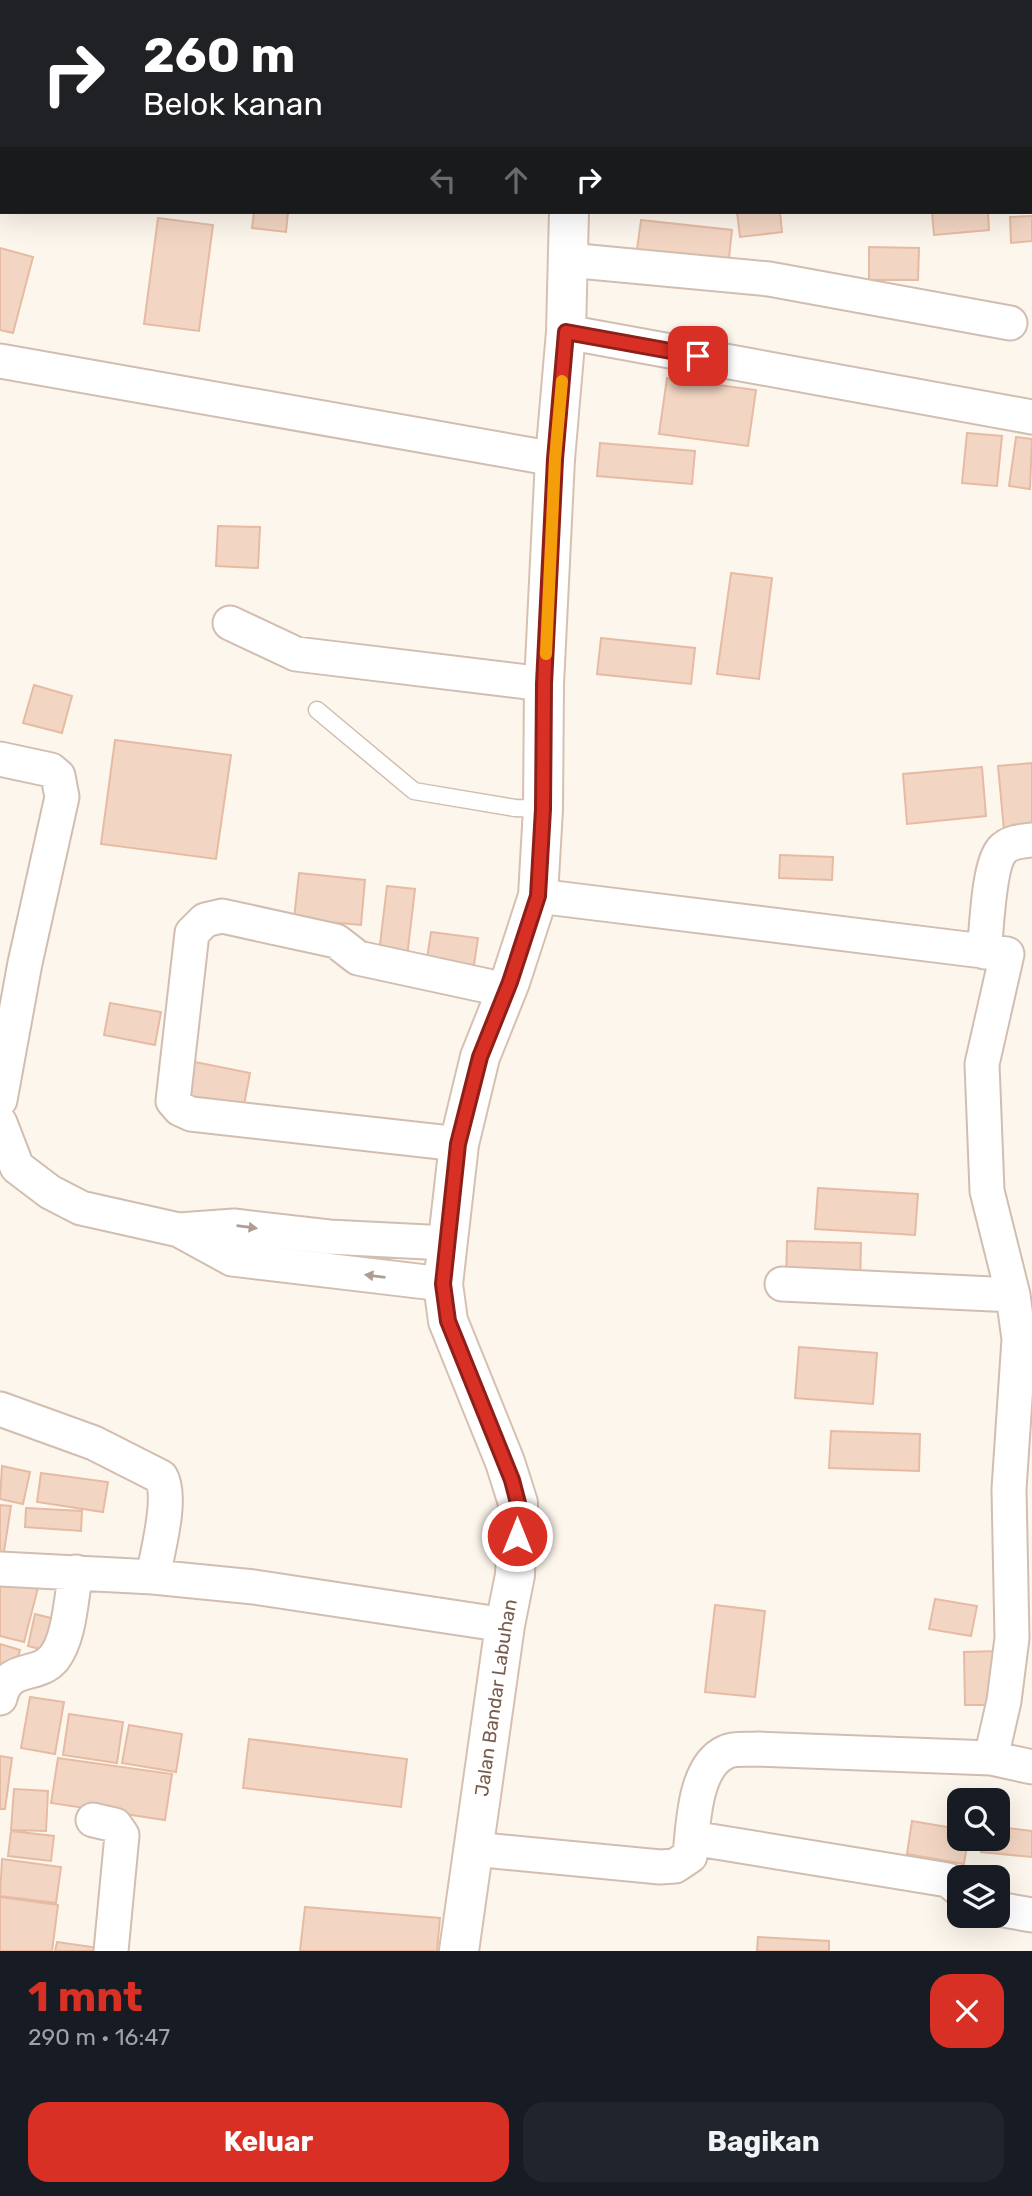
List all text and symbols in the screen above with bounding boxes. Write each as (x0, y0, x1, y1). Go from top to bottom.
text: 260 m (143, 26, 295, 84)
icon: right (28, 28, 119, 119)
text: Belok kanan (143, 85, 323, 123)
icon: left (424, 161, 462, 199)
icon: ahead (497, 161, 535, 199)
icon: right (570, 161, 608, 199)
pin (668, 326, 728, 386)
icon: arrive (679, 337, 717, 375)
one-way arrow (236, 1222, 258, 1233)
one-way arrow (364, 1270, 386, 1281)
position arrow (480, 1499, 554, 1573)
street label: Jalan Bandar Labuhan (470, 1597, 522, 1798)
map controls (947, 1788, 1010, 1928)
button: search (947, 1788, 1010, 1851)
button: layers (947, 1865, 1010, 1928)
text: 1 mnt (28, 1972, 143, 2022)
button: close (930, 1974, 1004, 2048)
text: 290 m · 16:47 (28, 2023, 170, 2051)
button: Keluar (28, 2102, 509, 2182)
button: Bagikan (523, 2102, 1004, 2182)

